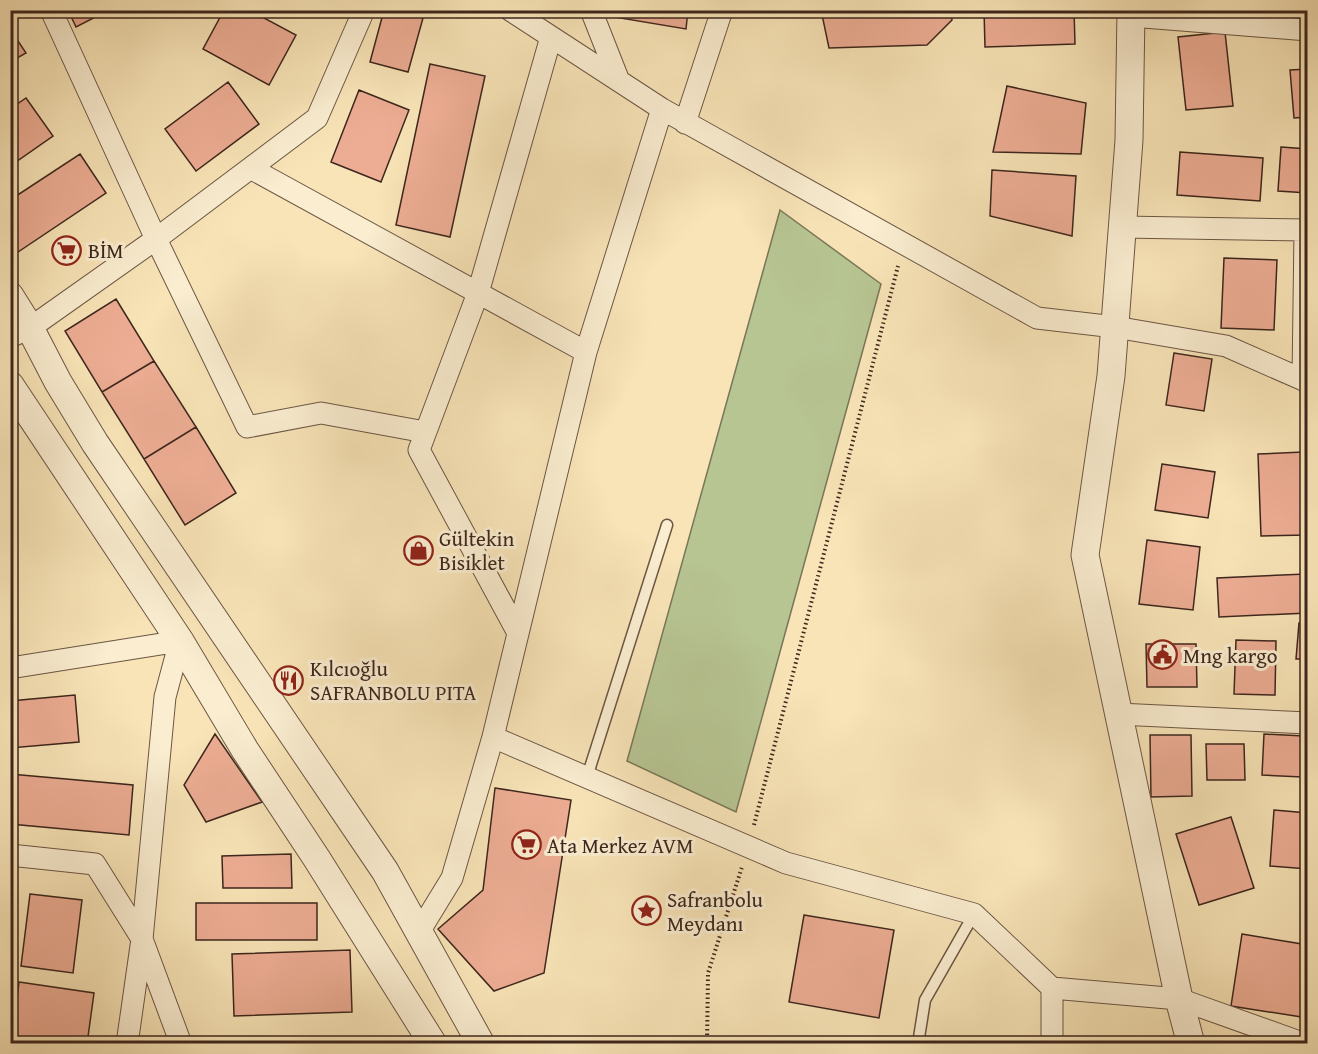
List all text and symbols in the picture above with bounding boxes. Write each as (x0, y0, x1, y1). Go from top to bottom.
supermarket icon: BİM (51, 234, 83, 266)
place label: BİM (88, 235, 124, 266)
place label: Gültekin Bisiklet (439, 523, 514, 578)
shop icon: Gültekin Bisiklet (402, 534, 434, 566)
public building icon: Mng kargo (1146, 639, 1178, 671)
place label: Mng kargo (1183, 640, 1278, 671)
place label: Kılcıoğlu SAFRANBOLU PITA (310, 653, 476, 708)
restaurant icon: Kılcıoğlu SAFRANBOLU PITA (273, 664, 305, 696)
supermarket icon: Ata Merkez AVM (510, 829, 542, 861)
place label: Ata Merkez AVM (547, 830, 693, 861)
place label: Safranbolu Meydanı (667, 884, 764, 939)
place icon: Safranbolu Meydanı (630, 895, 662, 927)

